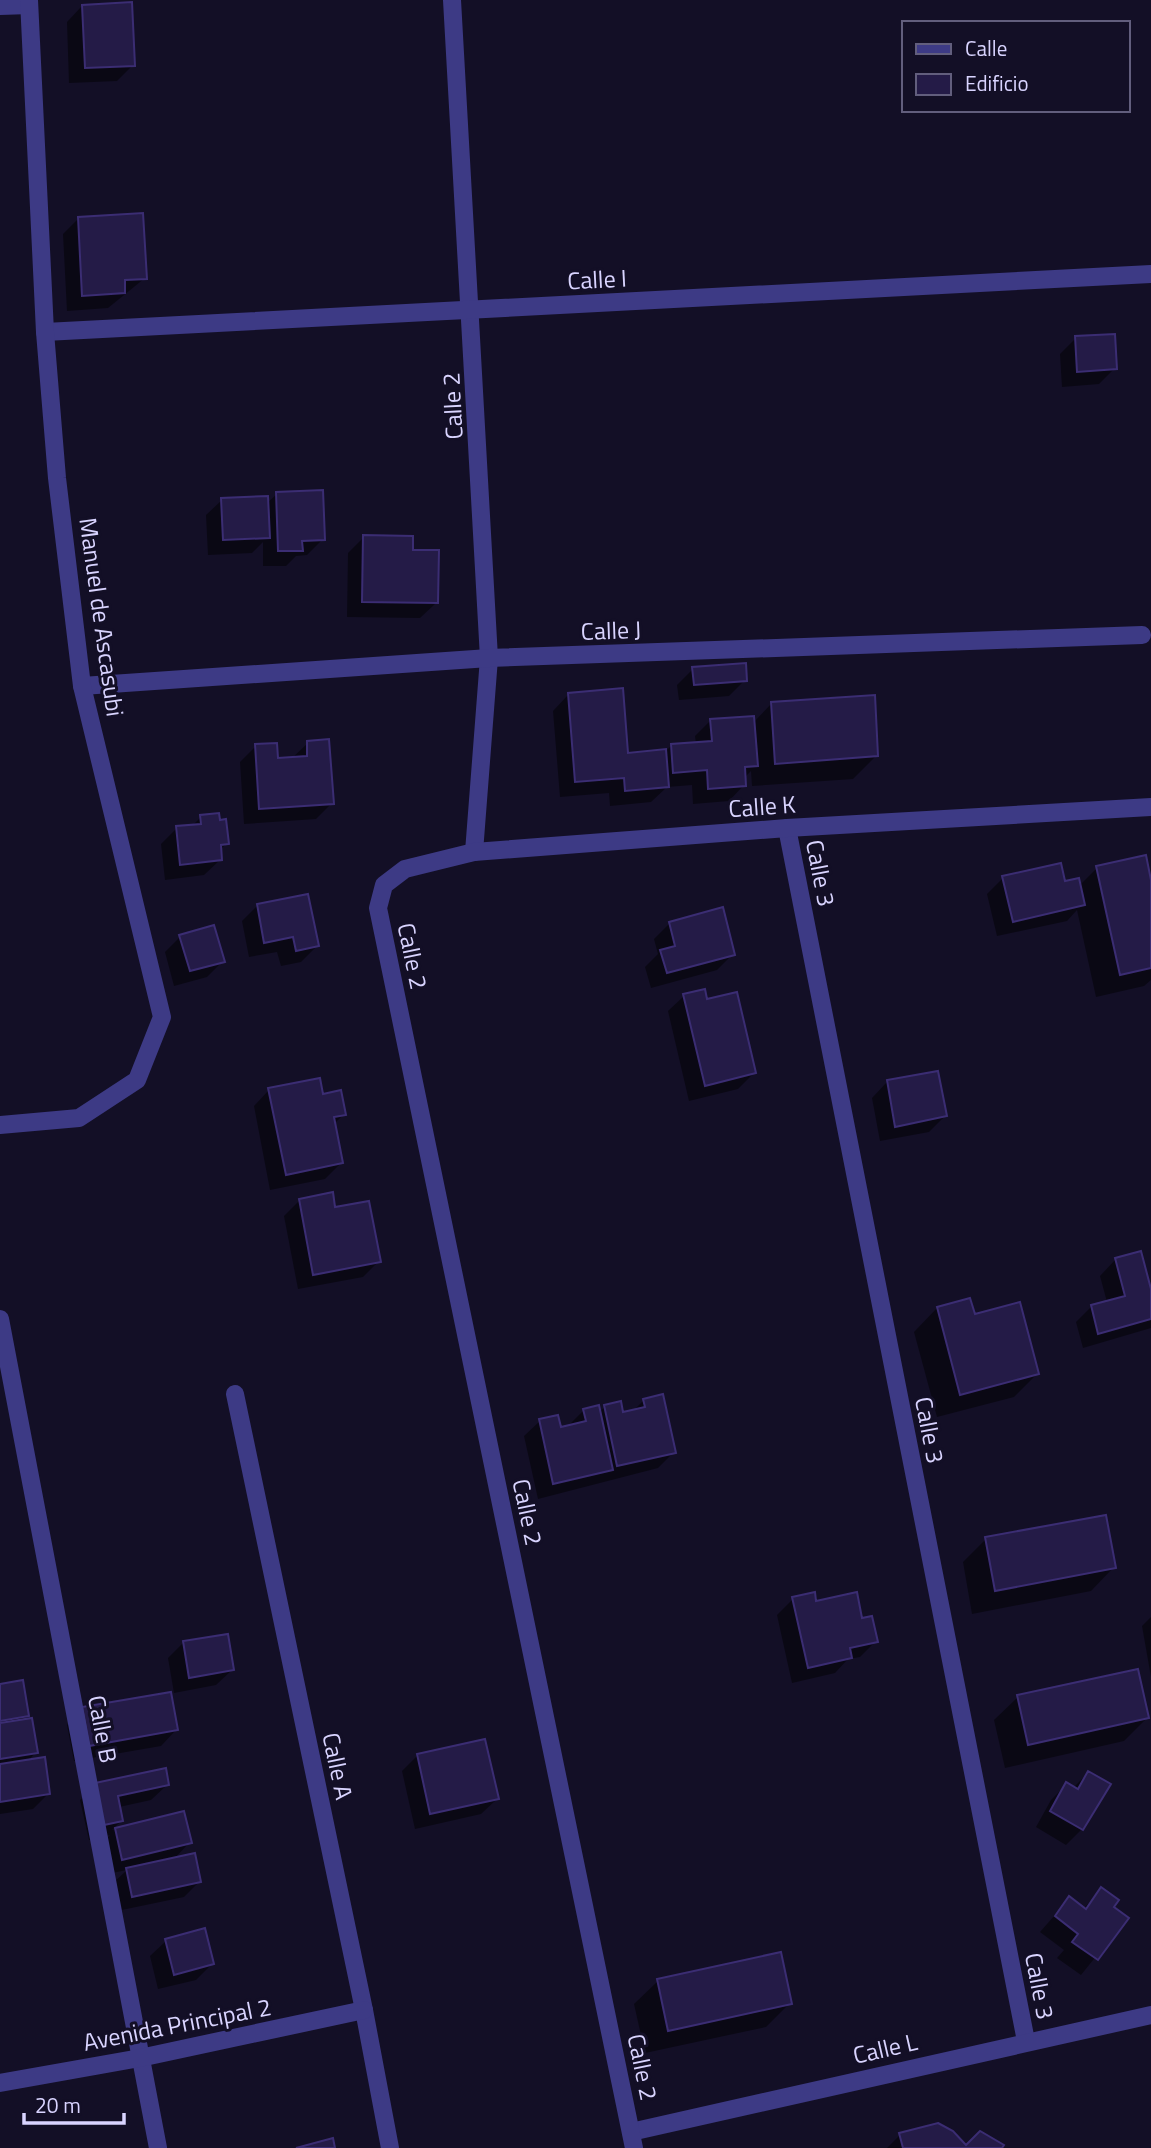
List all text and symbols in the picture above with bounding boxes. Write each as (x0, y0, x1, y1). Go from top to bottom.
legend (902, 21, 1130, 112)
text: Calle (965, 32, 1007, 64)
text: Edificio (965, 67, 1029, 99)
street label: Calle I (566, 259, 628, 299)
street label: Calle 2 (432, 372, 472, 440)
street label: Manuel de Ascasubi (70, 515, 134, 719)
street label: Calle J (580, 611, 642, 649)
street label: Calle K (727, 786, 797, 826)
street label: Calle 3 (797, 837, 845, 909)
street label: Calle 2 (388, 919, 438, 993)
street label: Calle 3 (906, 1394, 954, 1466)
street label: Calle 2 (503, 1475, 553, 1549)
street label: Calle B (79, 1692, 127, 1766)
street label: Calle A (313, 1729, 363, 1803)
street label: Calle 3 (1016, 1950, 1064, 2022)
street label: Avenida Principal 2 (80, 1988, 274, 2060)
street label: Calle L (849, 2023, 921, 2073)
street label: Calle 2 (618, 2030, 668, 2104)
scale bar (24, 2082, 124, 2126)
text: 20 m (35, 2089, 81, 2121)

